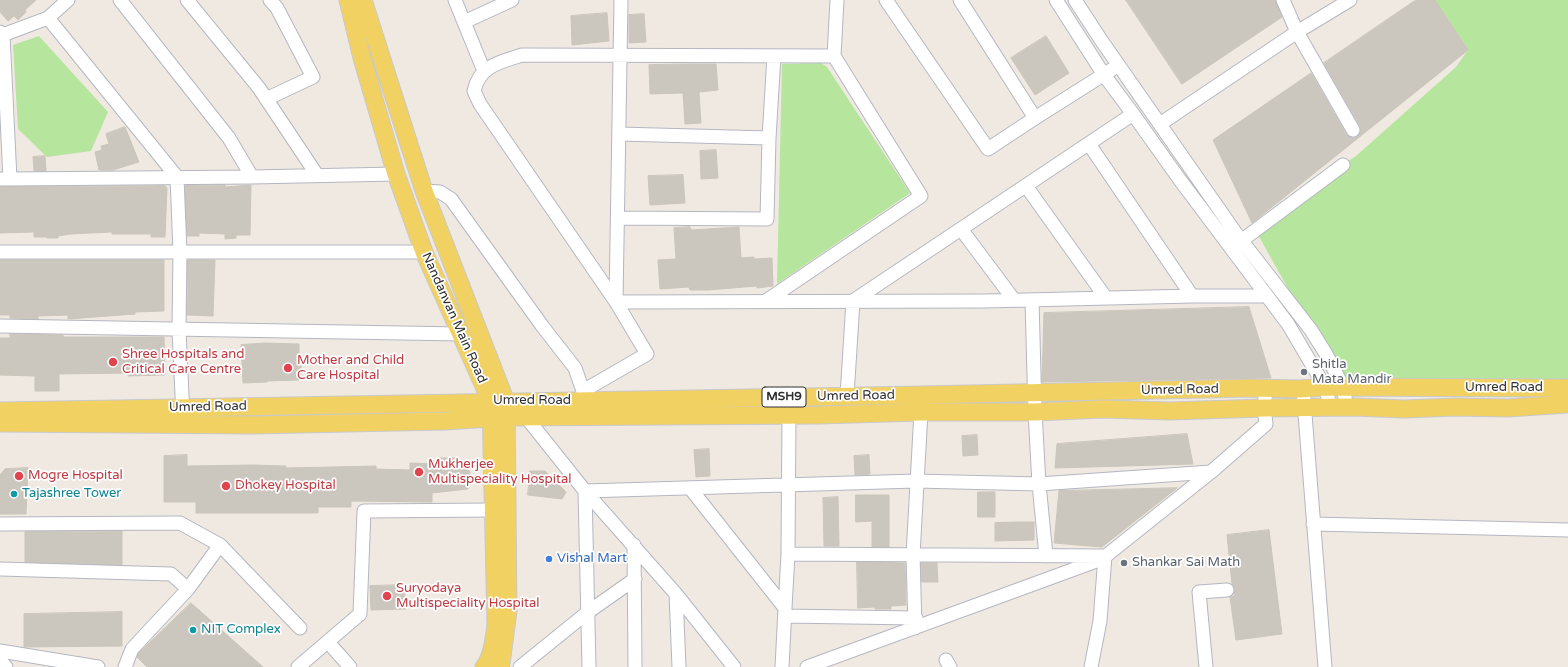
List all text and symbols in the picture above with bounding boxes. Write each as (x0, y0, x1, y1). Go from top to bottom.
street label: Nandanvan Main Road (418, 250, 490, 386)
place label: Shree Hospitals and Critical Care Centre (122, 347, 244, 378)
place label: Mother and Child Care Hospital (297, 353, 404, 384)
marker: Shree Hospitals and Critical Care Centre (107, 356, 119, 368)
place label: Shitla Mata Mandir (1312, 357, 1392, 388)
marker: Mother and Child Care Hospital (282, 362, 294, 374)
marker: Shitla Mata Mandir (1299, 367, 1309, 377)
street label: Umred Road (1465, 380, 1543, 396)
street label: Umred Road (1141, 382, 1219, 398)
road number: MSH9 (762, 387, 806, 407)
street label: Umred Road (817, 388, 895, 404)
street label: Umred Road (493, 393, 571, 409)
street label: Umred Road (169, 399, 247, 415)
place label: Mukherjee Multispeciality Hospital (428, 457, 571, 488)
marker: Mukherjee Multispeciality Hospital (413, 466, 425, 478)
place label: Mogre Hospital (28, 468, 123, 484)
marker: Mogre Hospital (13, 470, 25, 482)
place label: Dhokey Hospital (235, 478, 336, 494)
marker: Dhokey Hospital (220, 480, 232, 492)
place label: Tajashree Tower (22, 486, 121, 502)
marker: Tajashree Tower (9, 489, 19, 499)
place label: Vishal Mart (557, 551, 627, 567)
marker: Vishal Mart (544, 554, 554, 564)
place label: Shankar Sai Math (1132, 555, 1240, 571)
marker: Shankar Sai Math (1119, 558, 1129, 568)
place label: Suryodaya Multispeciality Hospital (396, 581, 539, 612)
marker: Suryodaya Multispeciality Hospital (381, 590, 393, 602)
place label: NIT Complex (201, 622, 281, 638)
marker: NIT Complex (188, 625, 198, 635)

